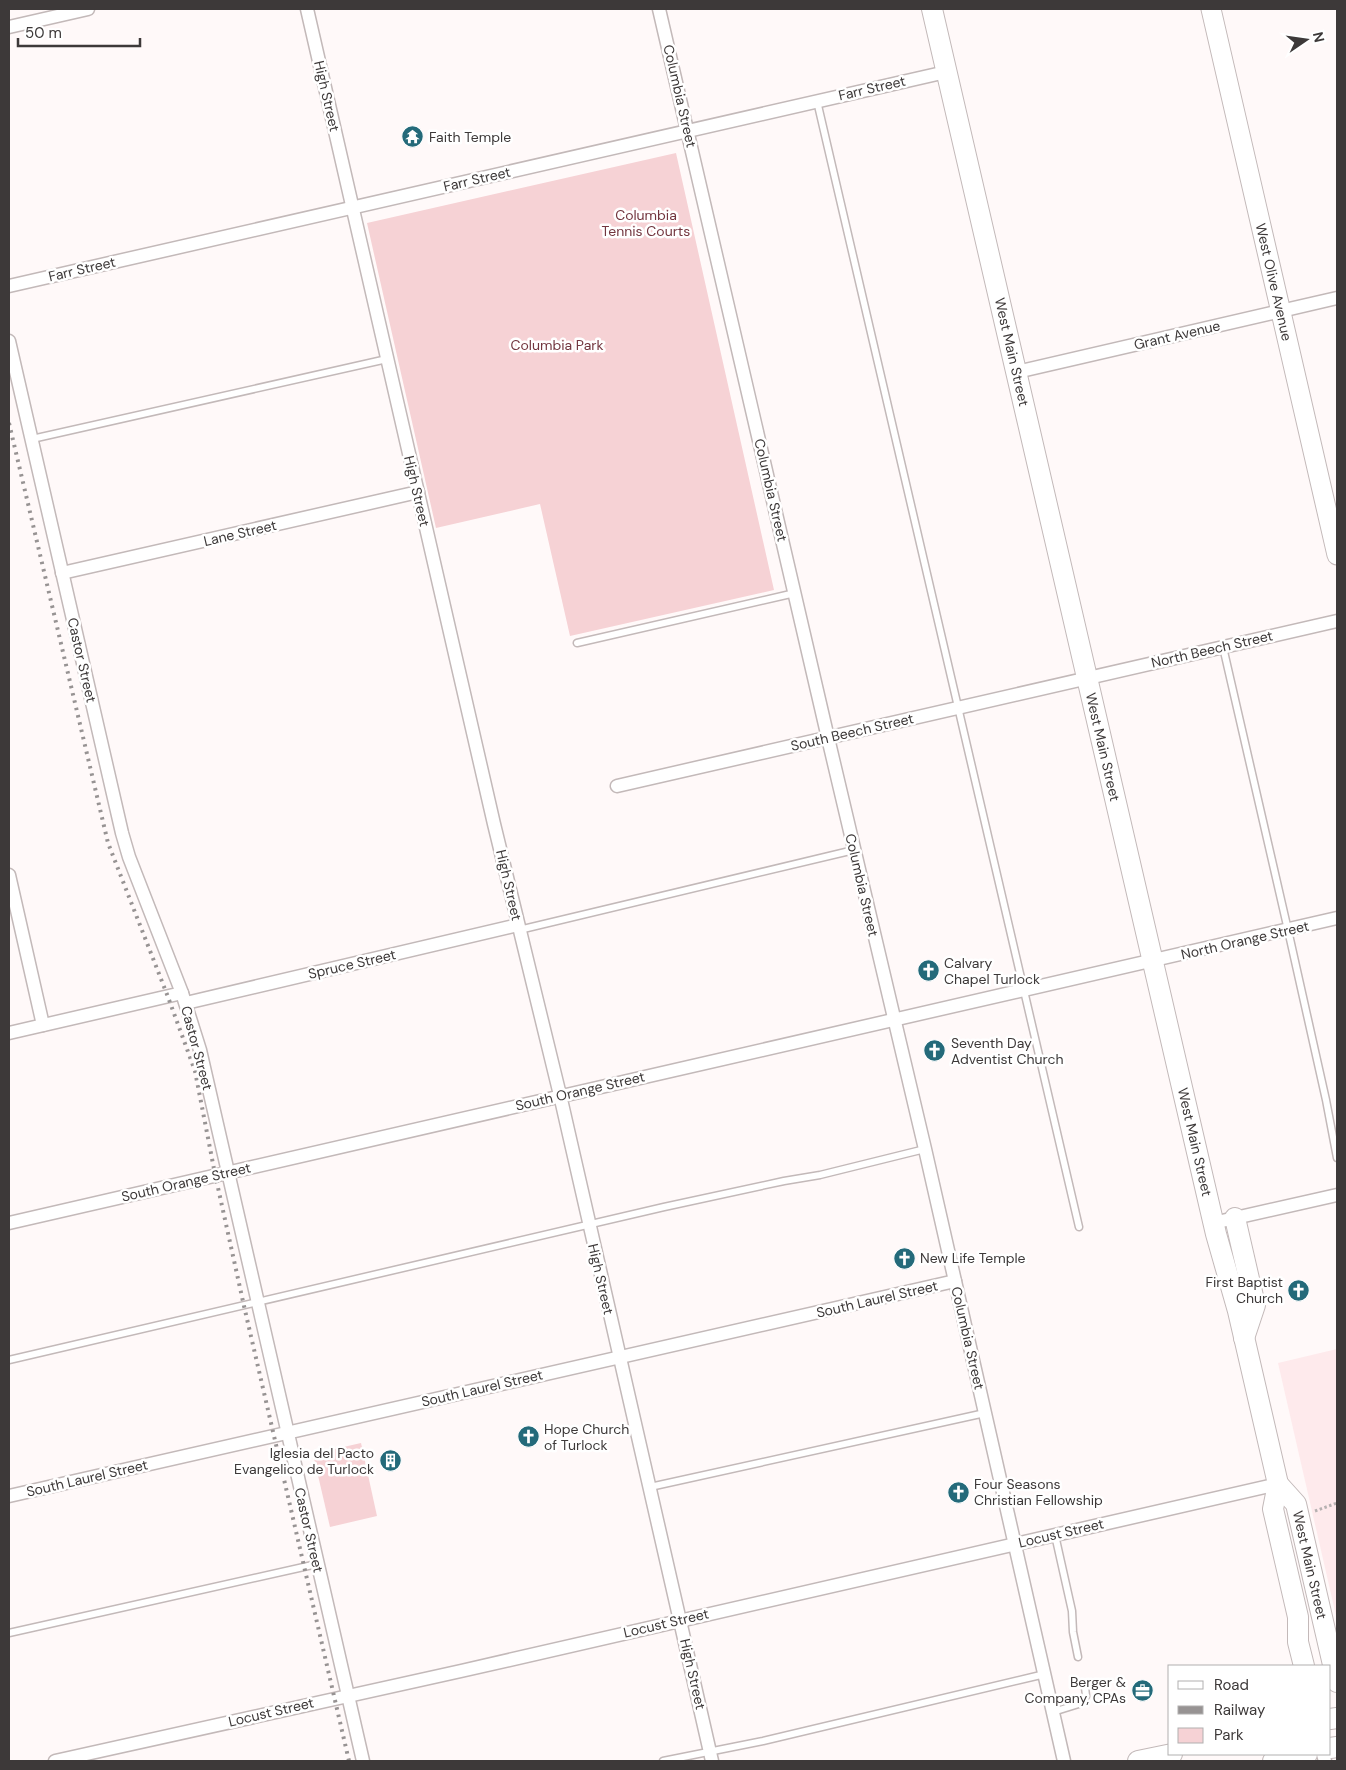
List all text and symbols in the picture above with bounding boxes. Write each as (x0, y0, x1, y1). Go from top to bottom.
scale bar (18, 15, 140, 47)
north arrow (1281, 15, 1331, 65)
text: 50 m (25, 23, 62, 43)
text: N (1309, 30, 1329, 44)
street label: Columbia Street (659, 43, 701, 149)
street label: High Street (310, 59, 344, 133)
street label: Farr Street (837, 72, 907, 104)
temple icon: Faith Temple (401, 125, 425, 149)
place label: Faith Temple (429, 128, 511, 146)
street label: Farr Street (442, 163, 512, 195)
park label: Columbia Tennis Courts (602, 206, 690, 240)
street label: West Olive Avenue (1252, 221, 1296, 343)
street label: Farr Street (47, 253, 117, 285)
street label: West Main Street (991, 296, 1033, 408)
street label: Grant Avenue (1132, 316, 1222, 354)
park label: Columbia Park (510, 336, 604, 354)
street label: Columbia Street (750, 437, 792, 543)
street label: High Street (400, 454, 434, 528)
street label: Lane Street (202, 516, 278, 550)
street label: Castor Street (63, 616, 101, 704)
street label: North Beech Street (1149, 626, 1275, 672)
street label: West Main Street (1082, 691, 1124, 803)
street label: South Beech Street (789, 709, 915, 755)
street label: Columbia Street (841, 832, 883, 938)
street label: High Street (492, 848, 526, 922)
street label: North Orange Street (1179, 916, 1311, 964)
street label: Spruce Street (306, 945, 398, 983)
place label: Calvary Chapel Turlock (944, 954, 1040, 988)
church icon: Calvary Chapel Turlock (916, 959, 940, 983)
street label: Castor Street (177, 1004, 217, 1092)
place label: Seventh Day Adventist Church (951, 1034, 1064, 1068)
church icon: Seventh Day Adventist Church (923, 1039, 947, 1063)
street label: South Orange Street (514, 1067, 646, 1115)
street label: West Main Street (1174, 1086, 1216, 1198)
street label: South Orange Street (120, 1158, 252, 1206)
street label: High Street (584, 1242, 618, 1316)
church icon: New Life Temple (892, 1246, 916, 1270)
place label: New Life Temple (920, 1249, 1026, 1267)
place label: First Baptist Church (1205, 1273, 1283, 1307)
street label: South Laurel Street (815, 1276, 939, 1322)
church icon: First Baptist Church (1287, 1278, 1311, 1302)
street label: Columbia Street (947, 1285, 989, 1391)
street label: South Laurel Street (420, 1365, 544, 1411)
place label: Hope Church of Turlock (544, 1420, 629, 1454)
church icon: Hope Church of Turlock (516, 1425, 540, 1449)
place label: Iglesia del Pacto Evangelico de Turlock (234, 1444, 374, 1478)
building icon: Iglesia del Pacto Evangelico de Turlock (378, 1449, 402, 1473)
street label: South Laurel Street (25, 1455, 149, 1501)
place label: Four Seasons Christian Fellowship (974, 1475, 1103, 1509)
church icon: Four Seasons Christian Fellowship (946, 1480, 970, 1504)
street label: Castor Street (290, 1486, 328, 1574)
street label: West Main Street (1289, 1509, 1331, 1621)
street label: Locust Street (1017, 1514, 1105, 1552)
street label: Locust Street (622, 1604, 710, 1642)
street label: High Street (676, 1637, 710, 1711)
legend (1168, 1665, 1331, 1755)
place label: Berger & Company, CPAs (1025, 1673, 1126, 1707)
text: Road (1214, 1675, 1249, 1695)
office icon: Berger & Company, CPAs (1130, 1678, 1154, 1702)
street label: Locust Street (227, 1693, 315, 1731)
text: Railway (1214, 1700, 1266, 1720)
text: Park (1214, 1725, 1244, 1745)

